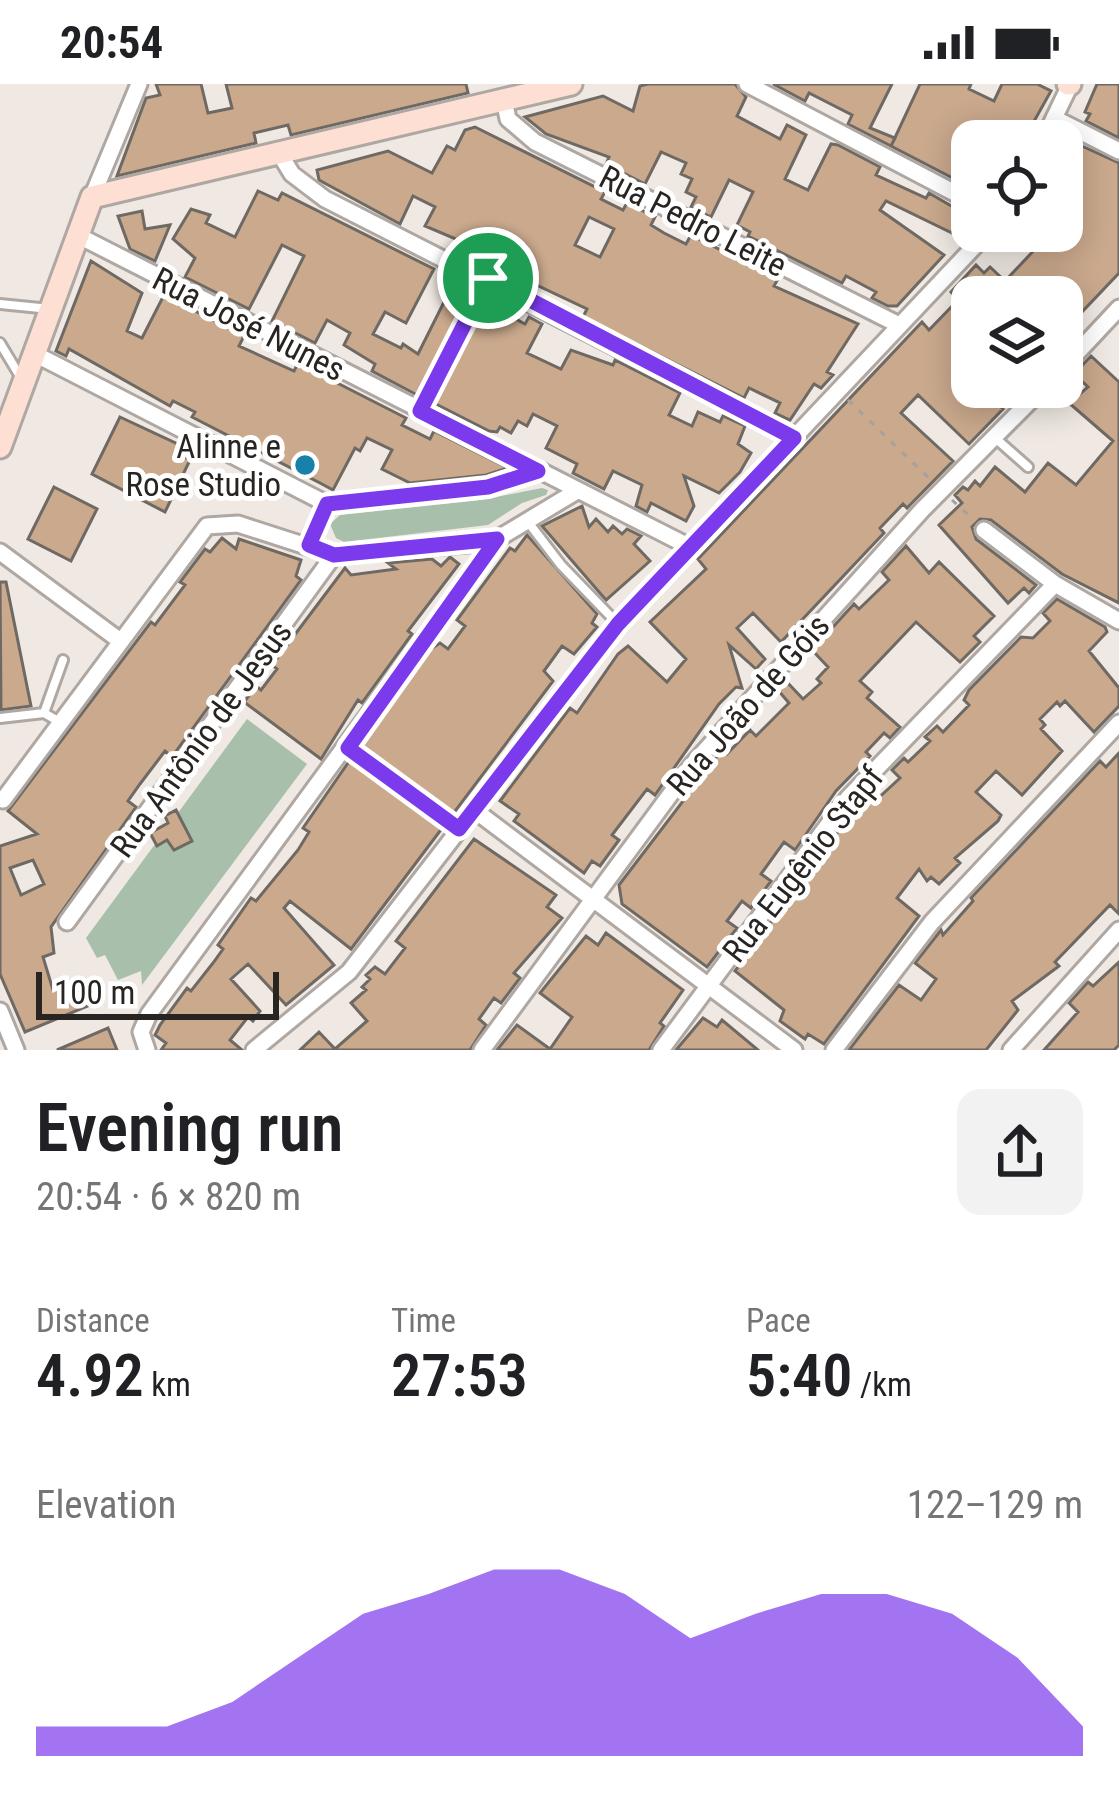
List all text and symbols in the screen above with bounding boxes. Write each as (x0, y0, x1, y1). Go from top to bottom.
text: 20:54 (60, 16, 163, 69)
map controls (951, 120, 1083, 408)
button: locate (951, 120, 1083, 252)
street label: Rua Pedro Leite (593, 157, 793, 285)
pin (437, 227, 539, 329)
icon: arrive (455, 245, 521, 311)
street label: Rua José Nunes (146, 259, 352, 389)
button: layers (951, 276, 1083, 408)
place label: Alinne e Rose Studio (125, 427, 281, 504)
marker: Alinne e Rose Studio (292, 452, 318, 478)
street label: Rua João de Góis (659, 606, 837, 804)
street label: Rua Antônio de Jesus (102, 613, 300, 865)
street label: Rua Eugênio Stapf (714, 758, 892, 970)
scale bar (36, 966, 279, 1019)
text: 100 m (54, 973, 135, 1012)
button: share (957, 1089, 1083, 1215)
text: Evening run (36, 1090, 343, 1167)
text: 20:54 · 6 × 820 m (36, 1174, 301, 1220)
text: Distance (36, 1301, 150, 1340)
text: Time (391, 1301, 456, 1340)
text: Pace (746, 1301, 811, 1340)
text: 4.92 (36, 1340, 144, 1411)
text: 27:53 (391, 1340, 528, 1411)
text: 5:40 (746, 1340, 852, 1411)
text: km (144, 1365, 191, 1404)
text: /km (852, 1365, 912, 1404)
text: Elevation (36, 1482, 176, 1528)
text: 122–129 m (907, 1482, 1083, 1528)

